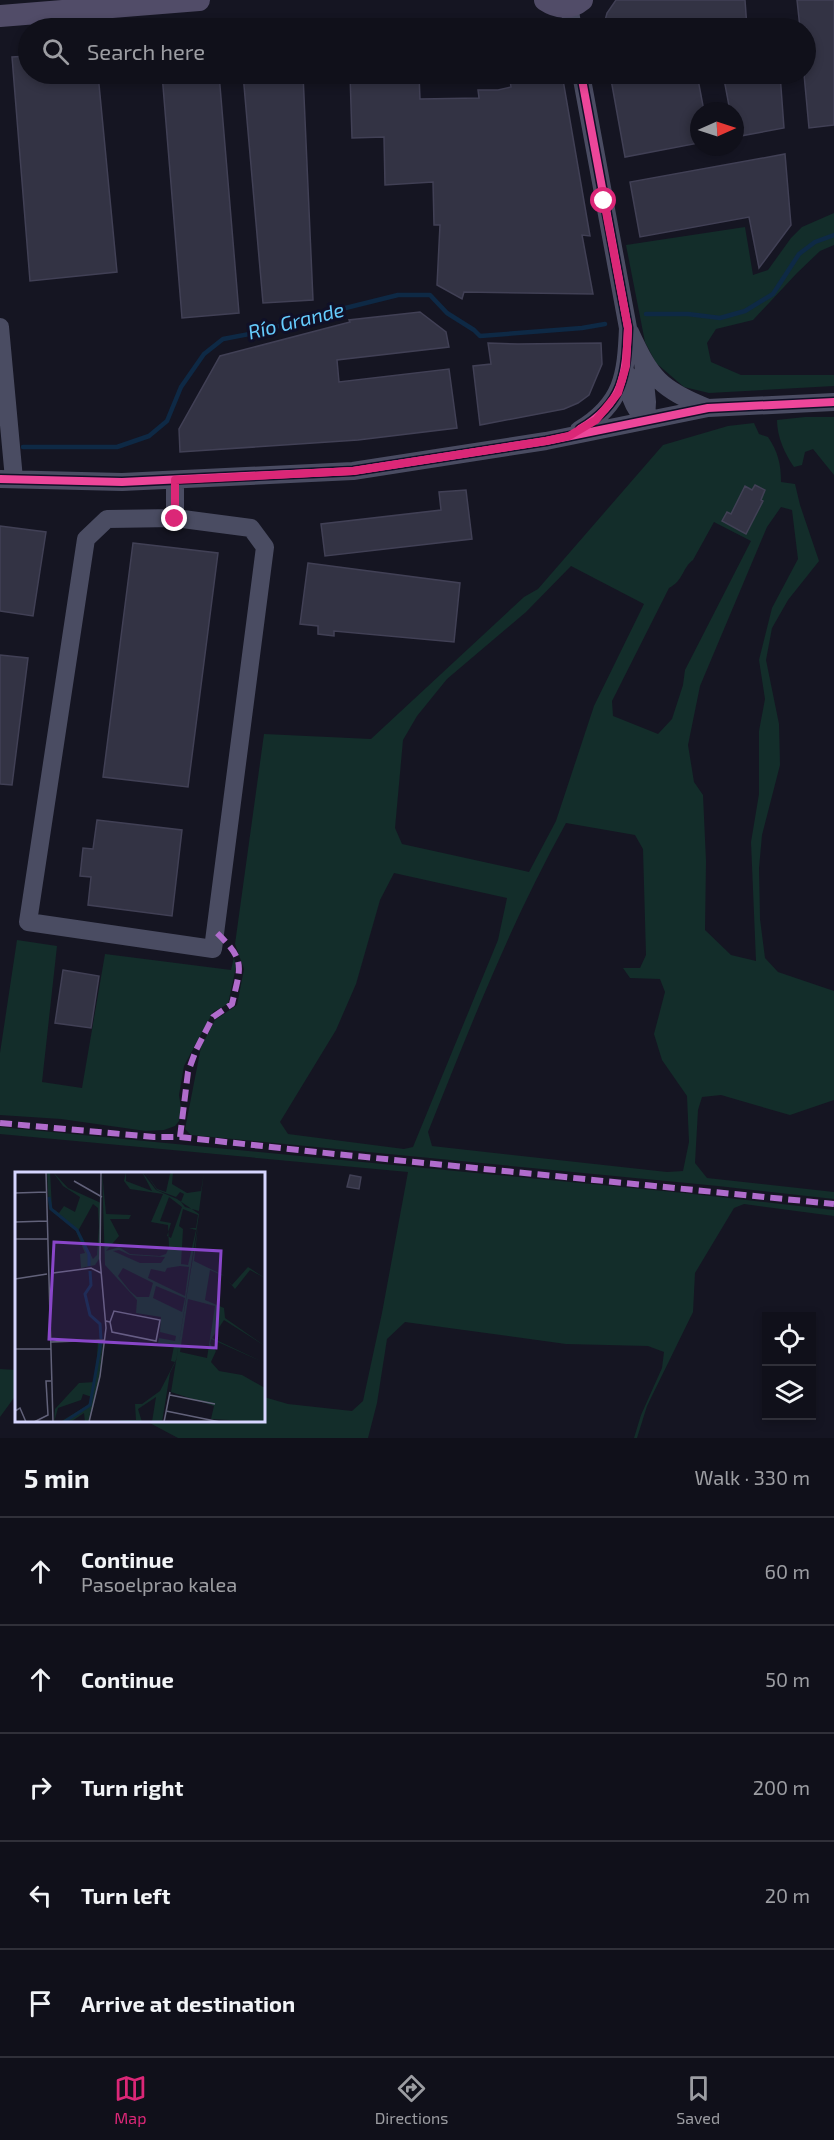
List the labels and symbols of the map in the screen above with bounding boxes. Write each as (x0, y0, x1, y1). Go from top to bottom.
north arrow (690, 102, 744, 156)
route start (590, 187, 616, 213)
water label: Río Grande (245, 296, 347, 344)
route end (161, 505, 187, 531)
inset map (15, 1172, 266, 1423)

